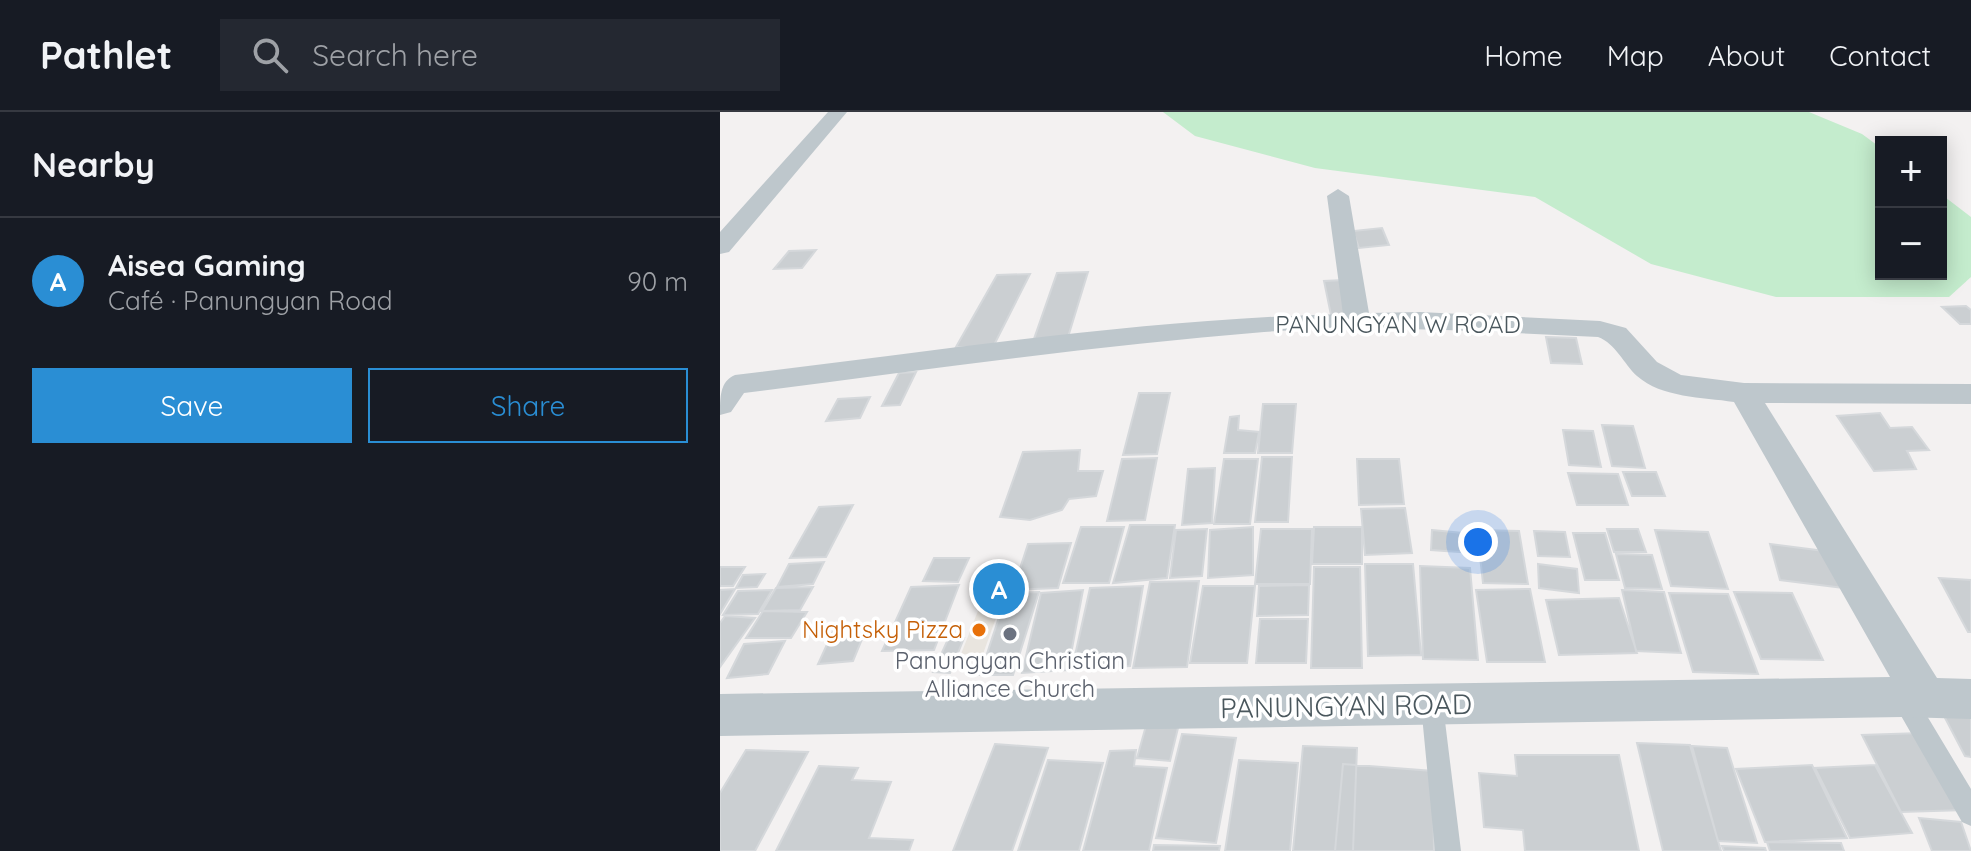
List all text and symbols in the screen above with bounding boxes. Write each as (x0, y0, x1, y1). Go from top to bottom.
search box (220, 19, 780, 91)
text: Pathlet (40, 31, 172, 79)
icon: search (248, 33, 292, 77)
text: Search here (312, 36, 478, 74)
text: Home (1484, 38, 1563, 73)
text: Map (1607, 38, 1664, 73)
text: About (1708, 38, 1785, 73)
text: Contact (1829, 38, 1931, 73)
map controls (1875, 136, 1947, 280)
button: + (1875, 136, 1947, 208)
text: Nearby (32, 143, 155, 186)
button: − (1875, 208, 1947, 280)
text: Aisea Gaming (108, 246, 306, 284)
text: A (50, 265, 66, 298)
text: 90 m (627, 265, 688, 298)
text: Café · Panungyan Road (108, 284, 392, 317)
street label: PANUNGYAN W ROAD (1275, 309, 1521, 339)
button: Save (32, 368, 352, 443)
button: Share (368, 368, 688, 443)
your location (1458, 522, 1498, 562)
pin: A (973, 559, 1025, 619)
place label: Nightsky Pizza (802, 614, 963, 644)
marker: Nightsky Pizza (970, 621, 988, 639)
marker: Panungyan Christian Alliance Church (1001, 625, 1019, 643)
place label: Panungyan Christian Alliance Church (895, 645, 1125, 703)
street label: PANUNGYAN ROAD (1220, 686, 1472, 725)

